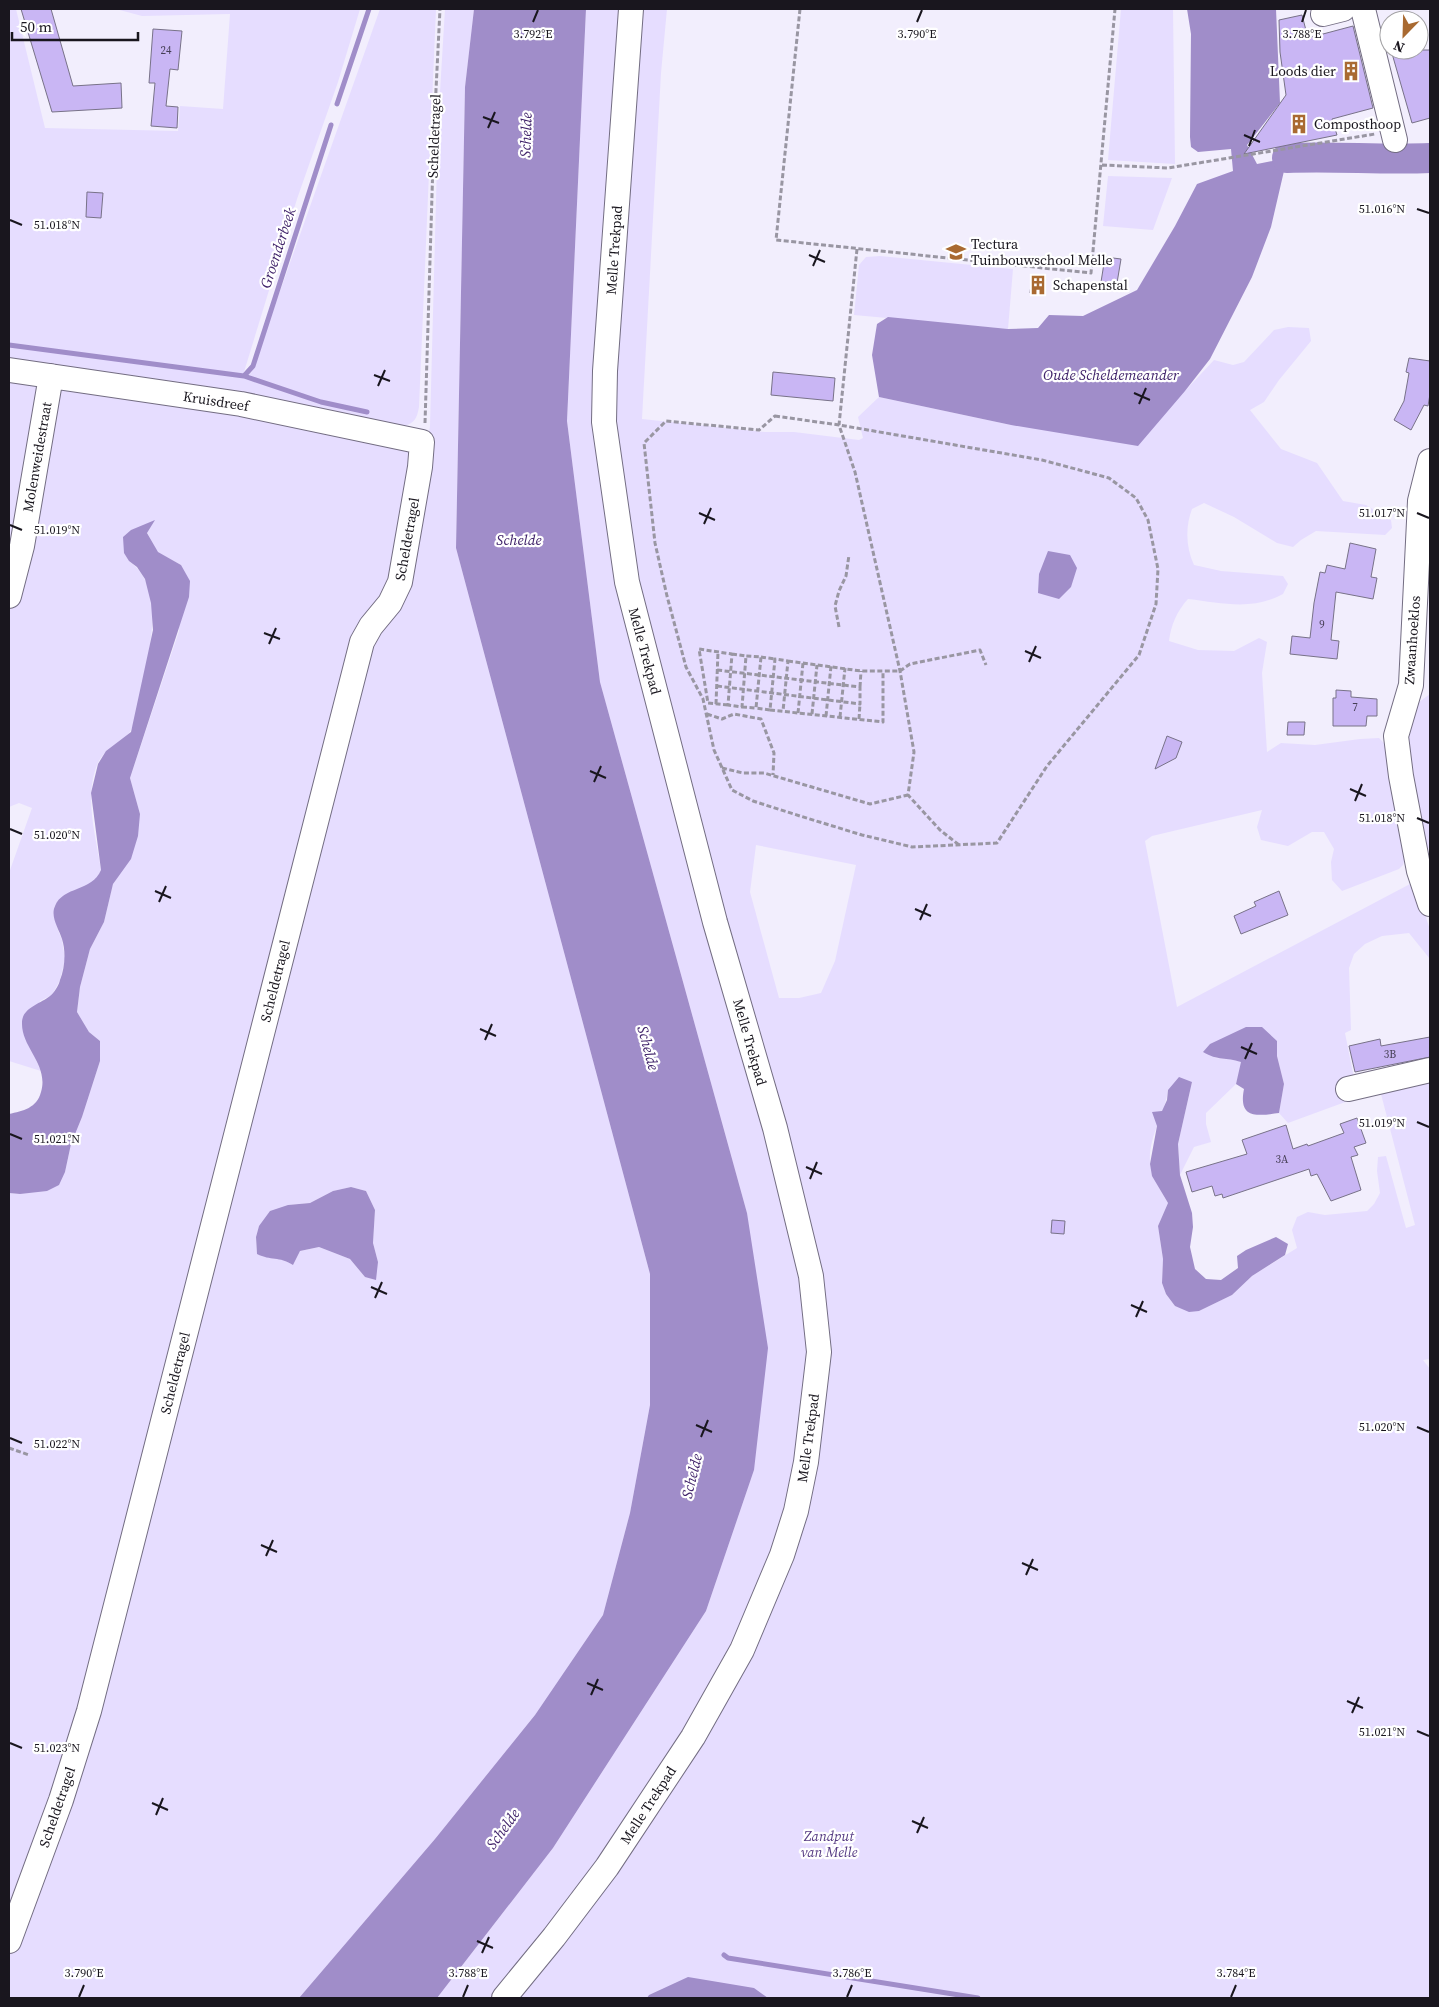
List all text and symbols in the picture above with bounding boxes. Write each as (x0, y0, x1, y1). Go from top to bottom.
scale bar (12, 10, 139, 42)
north arrow (1379, 10, 1429, 60)
text: 50 m (20, 16, 52, 37)
text: 3.792°E (514, 26, 552, 42)
text: 3.790°E (898, 26, 936, 42)
text: 3.788°E (1283, 26, 1321, 42)
text: N (1390, 36, 1408, 58)
house number: 24 (161, 43, 172, 58)
building icon: Loods dier (1340, 60, 1362, 82)
place label: Loods dier (1270, 61, 1336, 81)
street label: Scheldetragel (423, 94, 445, 178)
water label: Schelde (514, 112, 537, 158)
building icon: Composthoop (1288, 113, 1310, 135)
place label: Composthoop (1314, 114, 1401, 134)
text: 51.016°N (1359, 201, 1405, 217)
water label: Groenderbeek (255, 204, 301, 291)
street label: Melle Trekpad (601, 205, 627, 295)
text: 51.018°N (34, 217, 80, 233)
place label: Tectura Tuinbouwschool Melle (971, 234, 1113, 270)
school or university icon: Tectura Tuinbouwschool Melle (945, 241, 967, 263)
building icon: Schapenstal (1027, 274, 1049, 296)
place label: Schapenstal (1053, 275, 1128, 295)
water label: Oude Scheldemeander (1043, 364, 1180, 385)
street label: Kruisdreef (182, 386, 251, 416)
street label: Molenweidestraat (17, 400, 57, 514)
street label: Scheldetragel (390, 496, 424, 582)
text: 51.017°N (1359, 505, 1405, 521)
text: 51.019°N (34, 522, 80, 538)
water label: Schelde (496, 529, 542, 550)
street label: Zwaanhoeklos (1399, 595, 1425, 685)
street label: Melle Trekpad (624, 605, 666, 697)
house number: 9 (1319, 617, 1325, 632)
house number: 7 (1352, 700, 1358, 715)
text: 51.018°N (1359, 810, 1405, 826)
text: 51.020°N (34, 827, 80, 843)
street label: Scheldetragel (255, 938, 295, 1024)
street label: Melle Trekpad (728, 996, 772, 1088)
water label: Schelde (632, 1023, 664, 1072)
house number: 3B (1384, 1047, 1396, 1062)
text: 51.019°N (1359, 1115, 1405, 1131)
text: 51.021°N (34, 1131, 80, 1147)
house number: 3A (1276, 1152, 1289, 1167)
street label: Scheldetragel (155, 1330, 195, 1416)
street label: Melle Trekpad (792, 1392, 824, 1484)
text: 51.020°N (1359, 1419, 1405, 1435)
text: 51.022°N (34, 1436, 80, 1452)
water label: Schelde (676, 1451, 707, 1500)
text: 51.021°N (1359, 1724, 1405, 1740)
text: 51.023°N (34, 1740, 80, 1756)
street label: Melle Trekpad (615, 1762, 681, 1848)
street label: Scheldetragel (34, 1764, 80, 1850)
water label: Schelde (481, 1804, 524, 1853)
park label: Zandput van Melle (801, 1826, 858, 1862)
text: 3.790°E (65, 1965, 103, 1981)
text: 3.788°E (449, 1965, 487, 1981)
text: 3.786°E (833, 1965, 871, 1981)
text: 3.784°E (1217, 1965, 1255, 1981)

